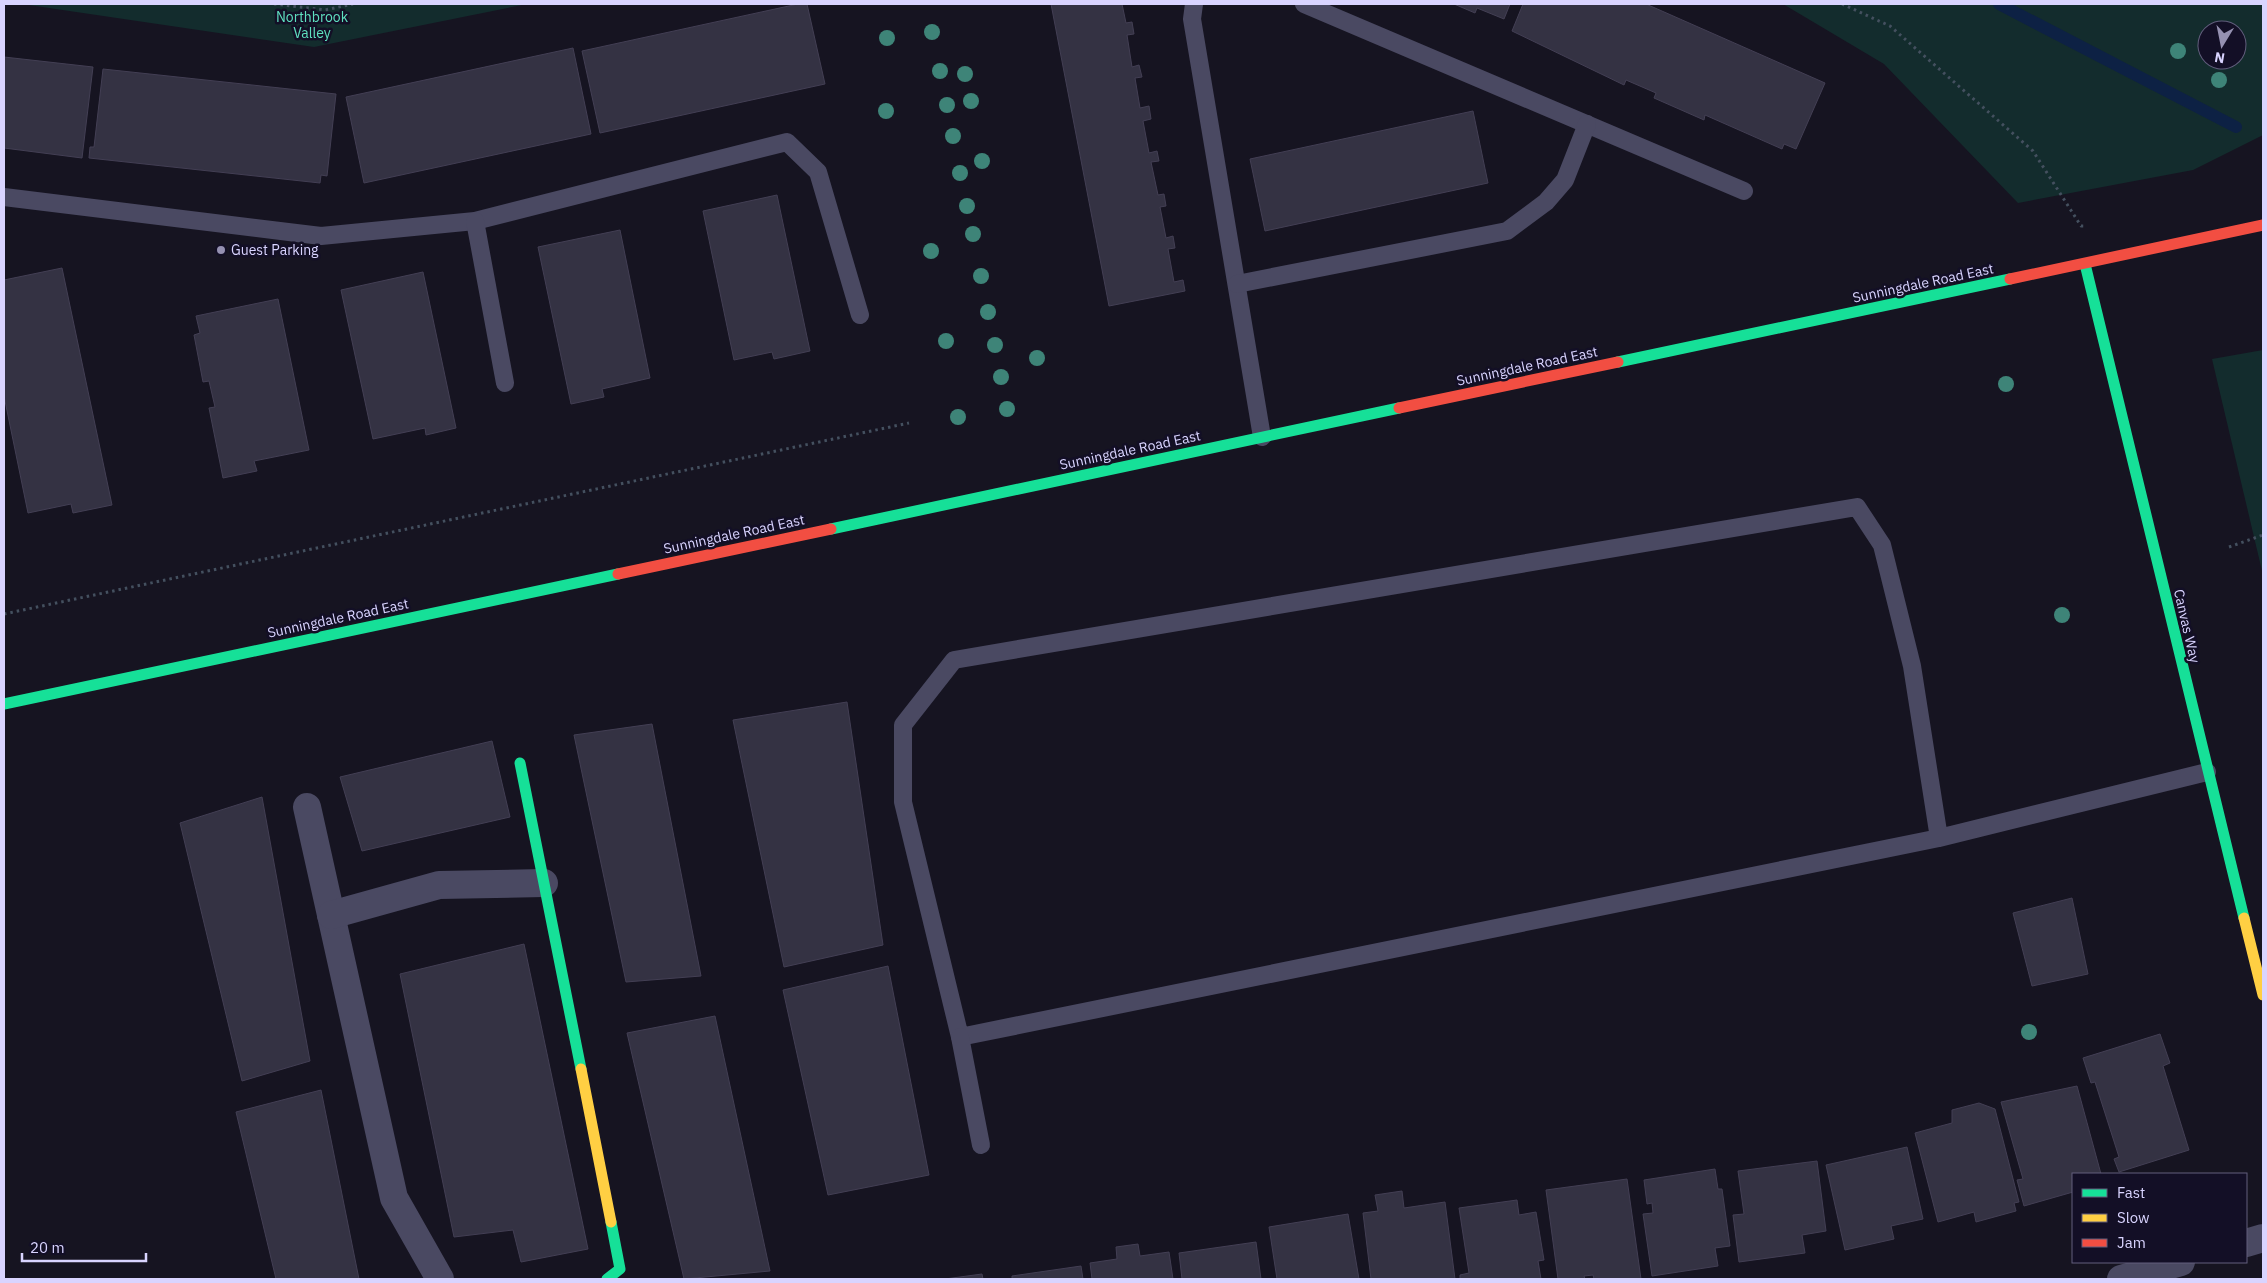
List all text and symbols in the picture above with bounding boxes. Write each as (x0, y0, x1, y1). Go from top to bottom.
park label: Northbrook Valley (276, 8, 349, 42)
north arrow (2197, 20, 2247, 70)
text: N (2213, 48, 2226, 68)
place label: Guest Parking (231, 241, 319, 259)
marker: Guest Parking (215, 244, 227, 256)
street label: Sunningdale Road East (1851, 259, 1995, 307)
street label: Sunningdale Road East (1455, 342, 1599, 390)
street label: Sunningdale Road East (1058, 426, 1202, 474)
street label: Sunningdale Road East (662, 510, 806, 558)
street label: Canvas Way (2170, 587, 2204, 665)
street label: Sunningdale Road East (266, 594, 410, 642)
legend (2072, 1173, 2247, 1263)
text: Fast (2117, 1183, 2145, 1202)
text: Slow (2117, 1208, 2150, 1227)
scale bar (22, 1230, 146, 1262)
text: Jam (2117, 1233, 2146, 1252)
text: 20 m (30, 1238, 65, 1257)

